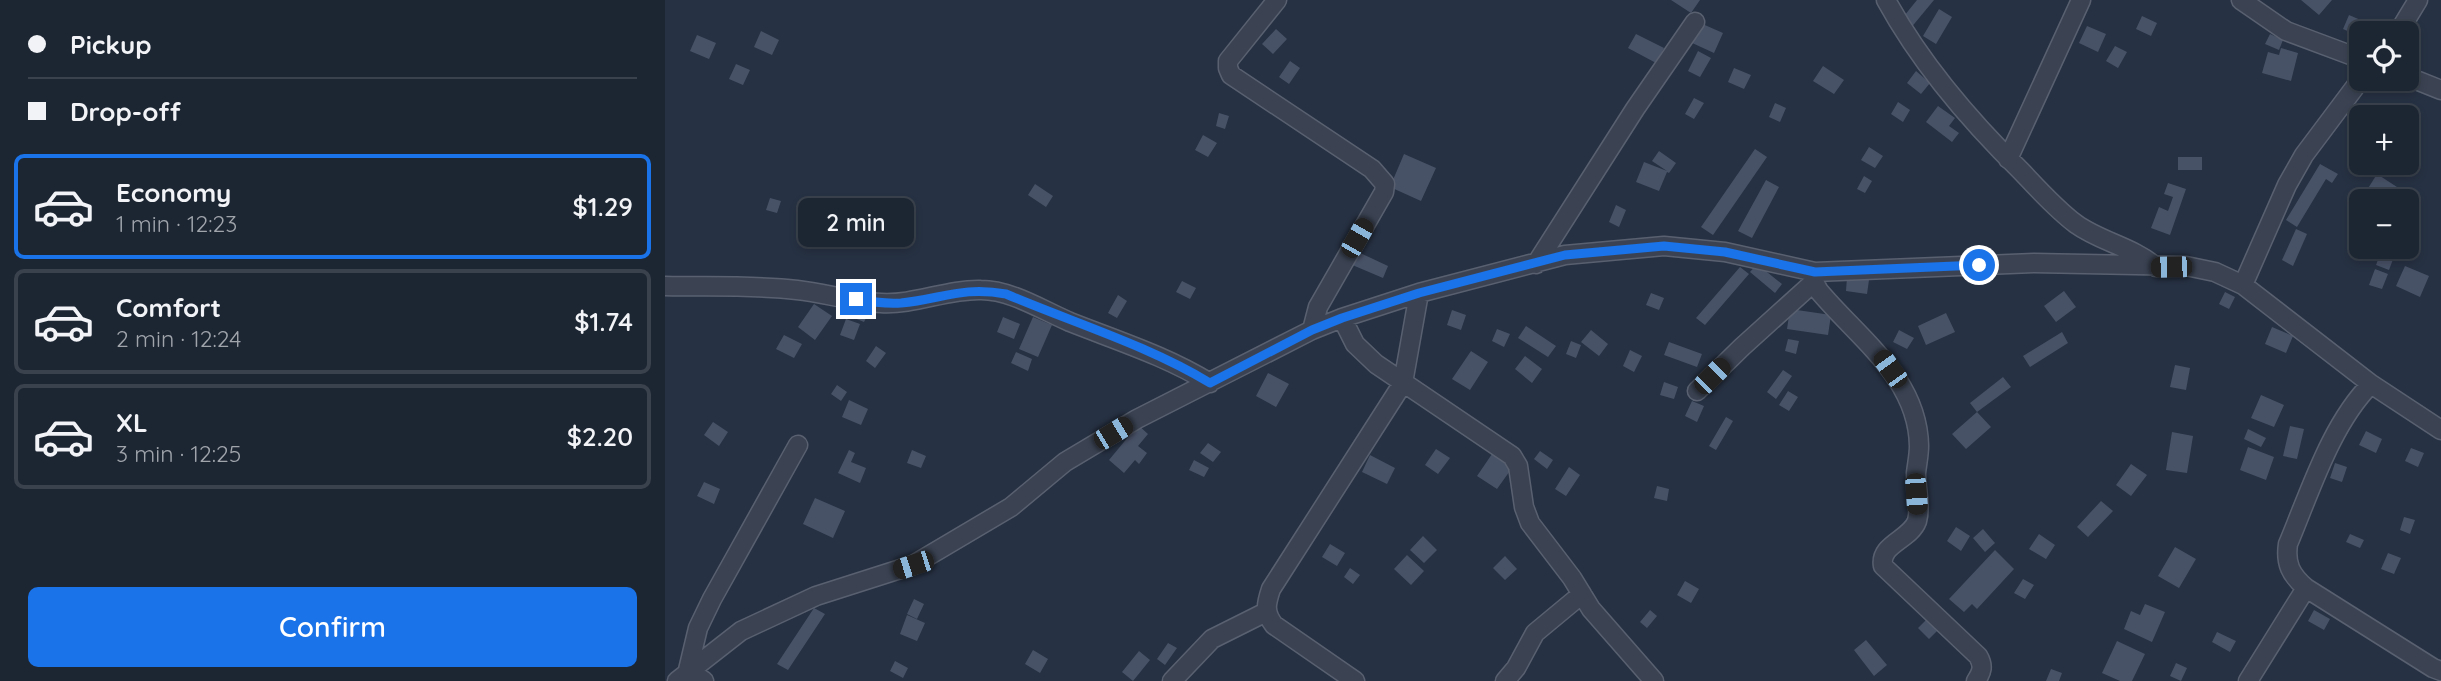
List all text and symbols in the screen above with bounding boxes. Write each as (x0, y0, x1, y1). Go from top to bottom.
map controls (2349, 21, 2419, 259)
button: locate (2349, 21, 2419, 91)
text: Pickup (70, 28, 152, 61)
text: Drop-off (70, 95, 181, 128)
button: + (2349, 105, 2419, 175)
icon: car (32, 175, 95, 238)
text: Economy (116, 176, 231, 209)
button: − (2349, 189, 2419, 259)
text: $1.29 (573, 190, 633, 223)
callout: 2 min (798, 198, 914, 246)
text: 2 min (826, 208, 886, 237)
text: 1 min · 12:23 (116, 209, 237, 238)
car (1338, 215, 1377, 261)
route start (1963, 249, 1995, 281)
car (2150, 256, 2193, 278)
route end (840, 283, 872, 315)
icon: car (32, 290, 95, 353)
text: Comfort (116, 291, 221, 324)
text: $1.74 (574, 305, 633, 338)
text: 2 min · 12:24 (116, 324, 241, 353)
car (1870, 346, 1911, 392)
car (1690, 354, 1735, 398)
icon: car (32, 405, 95, 468)
text: XL (116, 406, 148, 439)
car (1090, 413, 1137, 453)
text: $2.20 (567, 420, 633, 453)
text: 3 min · 12:25 (116, 439, 241, 468)
car (1905, 472, 1928, 516)
car (890, 549, 937, 581)
button: Confirm (28, 587, 637, 667)

